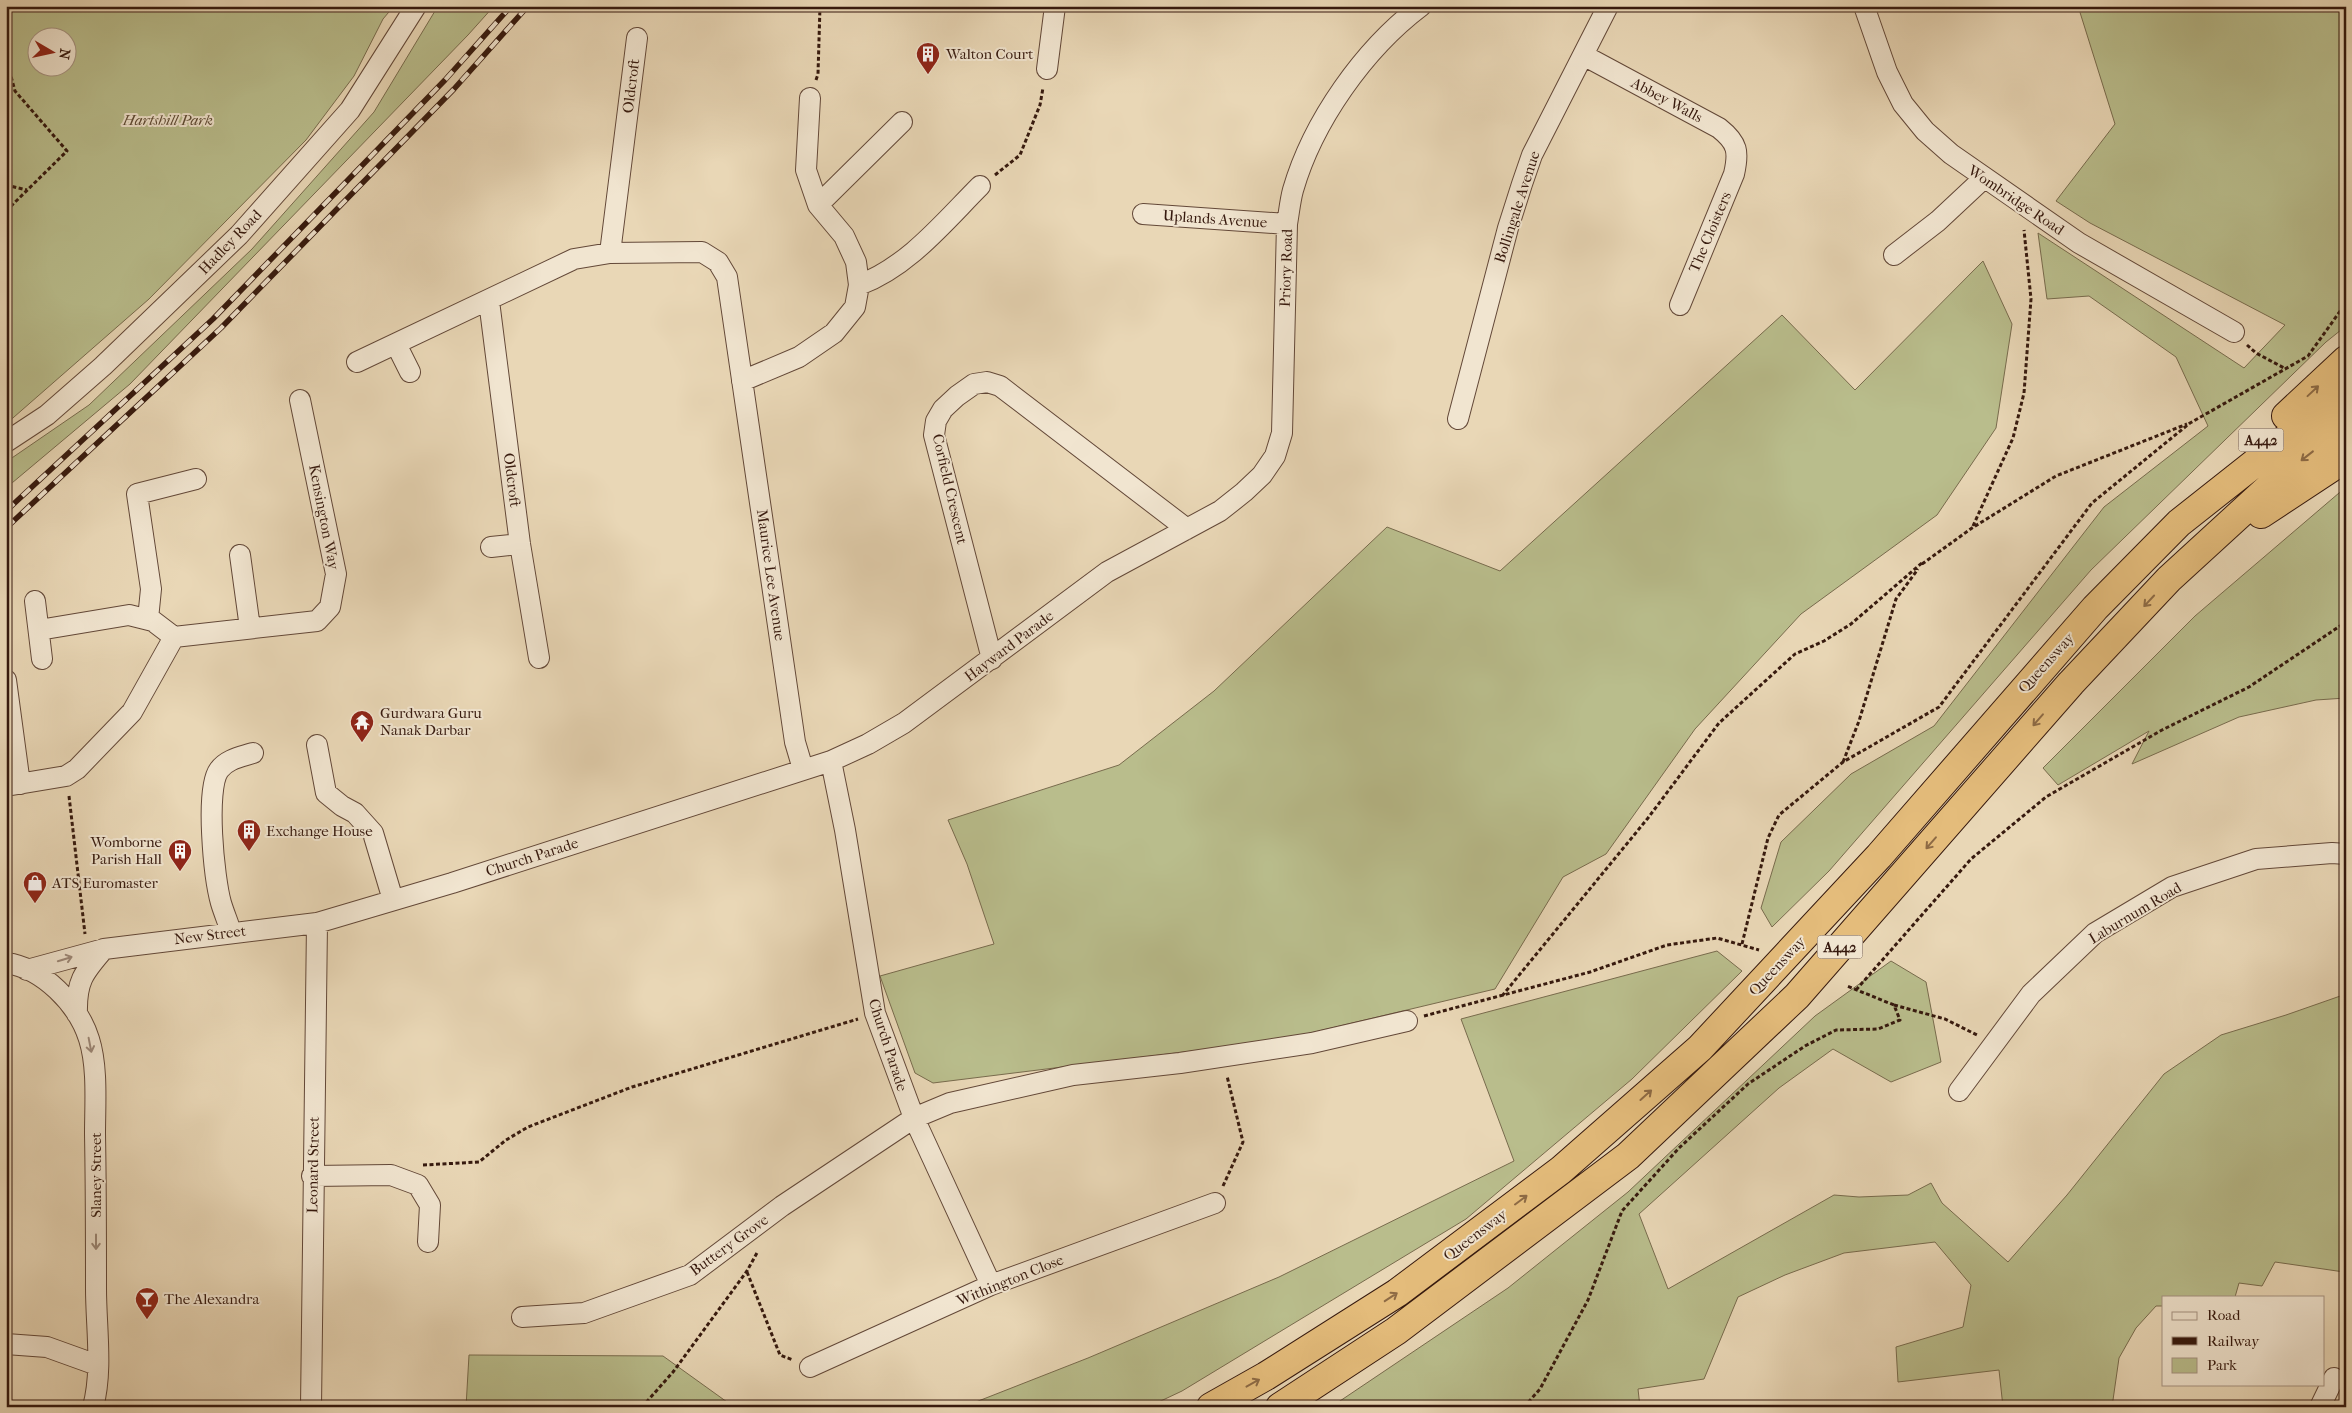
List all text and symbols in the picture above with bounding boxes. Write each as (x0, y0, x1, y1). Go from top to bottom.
north arrow (28, 28, 78, 78)
building icon: Walton Court (915, 41, 941, 75)
place label: Walton Court (945, 45, 1034, 63)
text: N (55, 47, 74, 61)
street label: Oldcroft (619, 57, 643, 114)
street label: Abbey Walls (1627, 73, 1706, 127)
park label: Hartshill Park (122, 111, 213, 129)
street label: Bollingale Avenue (1490, 148, 1544, 265)
street label: Wombridge Road (1964, 161, 2068, 239)
street label: The Cloisters (1685, 189, 1735, 275)
street label: Hadley Road (195, 205, 266, 278)
street label: Uplands Avenue (1162, 206, 1268, 232)
street label: Priory Road (1276, 228, 1296, 307)
one-way arrow (2307, 385, 2320, 397)
road number: A442 (2238, 428, 2284, 452)
street label: Corfield Crescent (929, 432, 972, 546)
one-way arrow (2301, 451, 2314, 462)
street label: Oldcroft (500, 452, 524, 509)
street label: Kensington Way (305, 463, 343, 572)
street label: Maurice Lee Avenue (753, 508, 789, 642)
one-way arrow (2143, 595, 2155, 607)
street label: Hayward Parade (961, 606, 1058, 685)
street label: Queensway (2014, 628, 2078, 697)
place label: Gurdwara Guru Nanak Darbar (380, 704, 482, 739)
temple icon: Gurdwara Guru Nanak Darbar (349, 709, 375, 743)
one-way arrow (2032, 714, 2044, 727)
building icon: Exchange House (236, 818, 262, 852)
place label: Exchange House (266, 822, 373, 840)
place label: Womborne Parish Hall (90, 833, 163, 868)
street label: Church Parade (484, 833, 581, 880)
one-way arrow (1926, 836, 1937, 849)
building icon: Womborne Parish Hall (167, 838, 193, 872)
shop icon: ATS Euromaster (22, 870, 48, 904)
place label: ATS Euromaster (51, 874, 159, 892)
street label: Laburnum Road (2085, 878, 2185, 948)
street label: New Street (173, 922, 248, 948)
street label: Queensway (1745, 932, 1810, 999)
road number: A442 (1818, 936, 1862, 959)
one-way arrow (57, 953, 73, 963)
street label: Church Parade (865, 997, 912, 1094)
one-way arrow (85, 1037, 95, 1053)
one-way arrow (1639, 1090, 1652, 1101)
street label: Leonard Street (303, 1116, 323, 1214)
street label: Slaney Street (87, 1132, 105, 1218)
one-way arrow (1514, 1195, 1528, 1205)
street label: Queensway (1440, 1205, 1511, 1265)
street label: Buttery Grove (686, 1210, 772, 1280)
one-way arrow (91, 1234, 101, 1250)
street label: Withington Close (953, 1250, 1067, 1310)
bar icon: The Alexandra (134, 1286, 160, 1320)
place label: The Alexandra (164, 1290, 260, 1308)
one-way arrow (1384, 1292, 1398, 1302)
legend (2162, 1296, 2324, 1386)
text: Road (2207, 1306, 2241, 1324)
text: Railway (2207, 1332, 2260, 1350)
text: Park (2207, 1356, 2237, 1374)
one-way arrow (1246, 1378, 1261, 1388)

